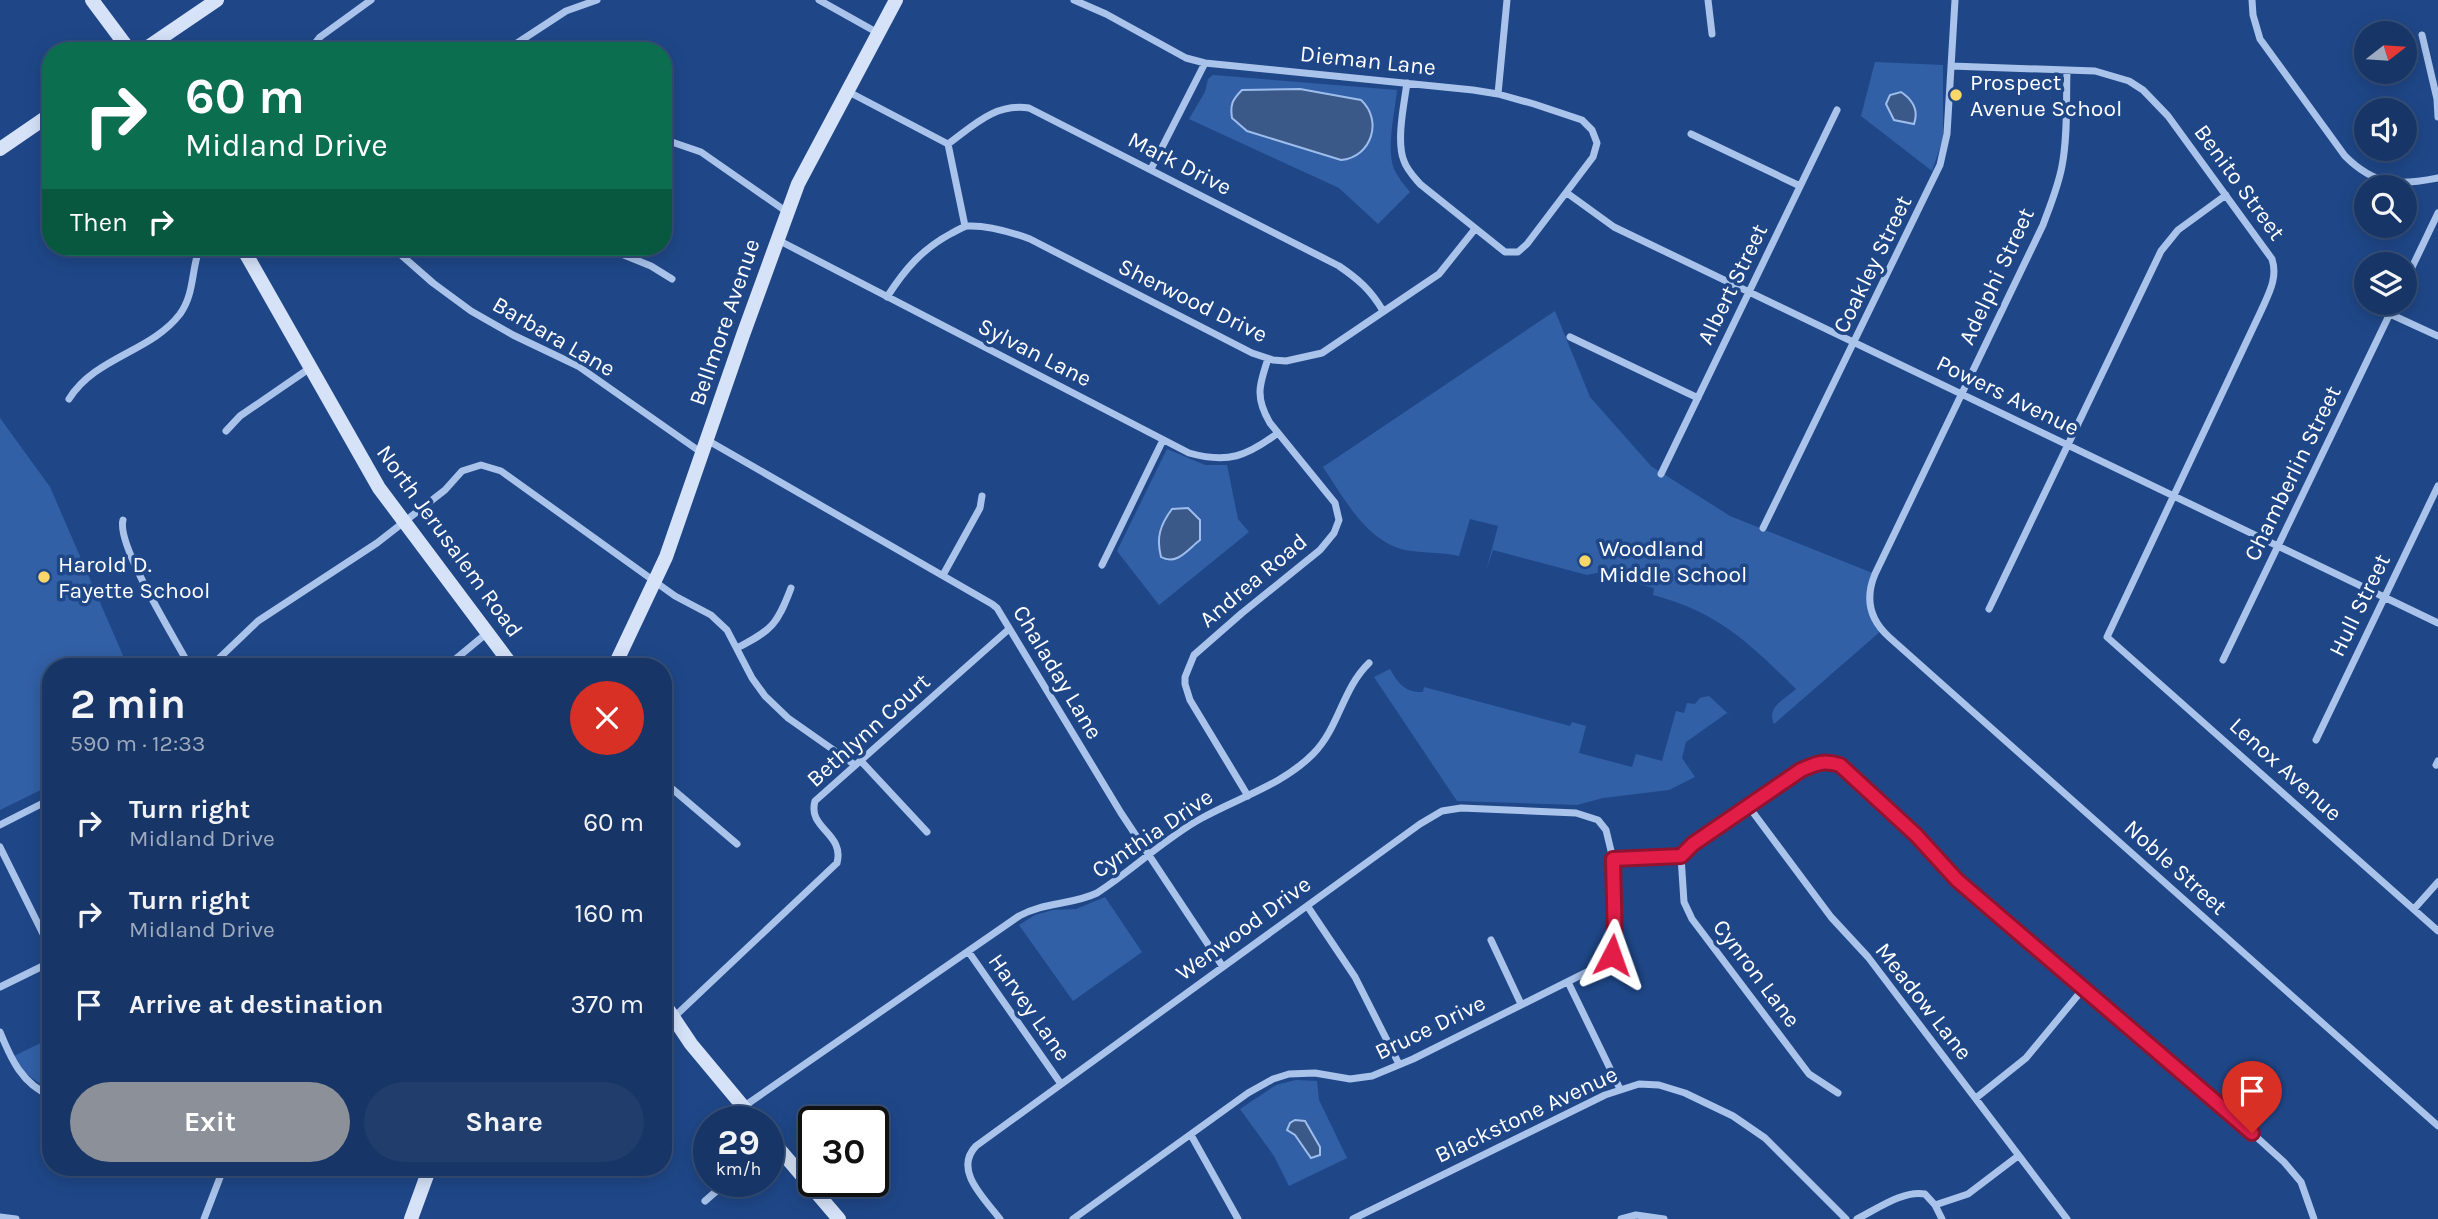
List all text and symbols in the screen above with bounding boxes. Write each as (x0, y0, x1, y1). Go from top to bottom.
north arrow (2354, 21, 2417, 84)
map controls (2354, 21, 2417, 315)
street label: Dieman Lane (1299, 40, 1437, 81)
text: 60 m (185, 68, 305, 125)
place label: Prospect Avenue School (1970, 69, 2122, 122)
icon: right (70, 70, 161, 161)
marker: Prospect Avenue School (1948, 87, 1964, 103)
button: sound (2354, 98, 2417, 161)
street label: Benito Street (2189, 119, 2291, 246)
street label: Mark Drive (1123, 126, 1236, 201)
text: Midland Drive (185, 127, 388, 164)
button: search (2354, 175, 2417, 238)
street label: Coakley Street (1827, 191, 1918, 337)
icon: right (142, 203, 180, 241)
street label: Adelphi Street (1953, 203, 2040, 349)
text: Then (70, 207, 128, 238)
street label: Albert Street (1692, 219, 1773, 349)
street label: Bellmore Avenue (683, 235, 766, 409)
button: layers (2354, 252, 2417, 315)
street label: Sherwood Drive (1114, 253, 1272, 348)
street label: Barbara Lane (488, 290, 620, 382)
street label: Sylvan Lane (974, 312, 1096, 393)
street label: Powers Avenue (1932, 349, 2084, 442)
street label: Chamberlin Street (2238, 381, 2347, 565)
street label: North Jerusalem Road (371, 440, 528, 643)
street label: Andrea Road (1194, 528, 1313, 633)
place label: Woodland Middle School (1599, 535, 1748, 588)
street label: Hull Street (2323, 549, 2396, 661)
place label: Harold D. Fayette School (58, 551, 210, 604)
marker: Woodland Middle School (1577, 553, 1593, 569)
marker: Harold D. Fayette School (36, 569, 52, 585)
street label: Chaladay Lane (1007, 600, 1108, 744)
street label: Bethlynn Court (801, 668, 936, 793)
text: 2 min (70, 679, 186, 729)
button: close (570, 681, 644, 755)
street label: Lenox Avenue (2224, 712, 2347, 827)
text: 590 m · 12:33 (70, 730, 205, 757)
street label: Cynthia Drive (1087, 783, 1218, 884)
text: Turn right (129, 794, 250, 825)
icon: right (70, 804, 108, 842)
text: 60 m (583, 807, 644, 838)
street label: Noble Street (2119, 814, 2233, 921)
text: Midland Drive (129, 825, 275, 852)
street label: Wenwood Drive (1171, 870, 1316, 986)
text: Turn right (129, 885, 250, 916)
icon: right (70, 895, 108, 933)
text: 160 m (575, 898, 644, 929)
street label: Cynron Lane (1707, 914, 1806, 1033)
text: Midland Drive (129, 916, 275, 943)
position arrow (1575, 918, 1649, 992)
street label: Meadow Lane (1869, 937, 1978, 1065)
street label: Harvey Lane (983, 948, 1076, 1066)
icon: arrive (70, 986, 108, 1024)
text: Arrive at destination (129, 989, 383, 1020)
text: 370 m (571, 989, 644, 1020)
street label: Bruce Drive (1371, 989, 1490, 1066)
street label: Blackstone Avenue (1431, 1060, 1622, 1169)
pin (2222, 1061, 2282, 1133)
icon: arrive (2233, 1072, 2271, 1110)
button: Exit (70, 1082, 350, 1162)
button: Share (364, 1082, 644, 1162)
speed limit sign: 30 (798, 1106, 889, 1197)
text: 29 (717, 1122, 760, 1163)
text: km/h (716, 1158, 761, 1180)

